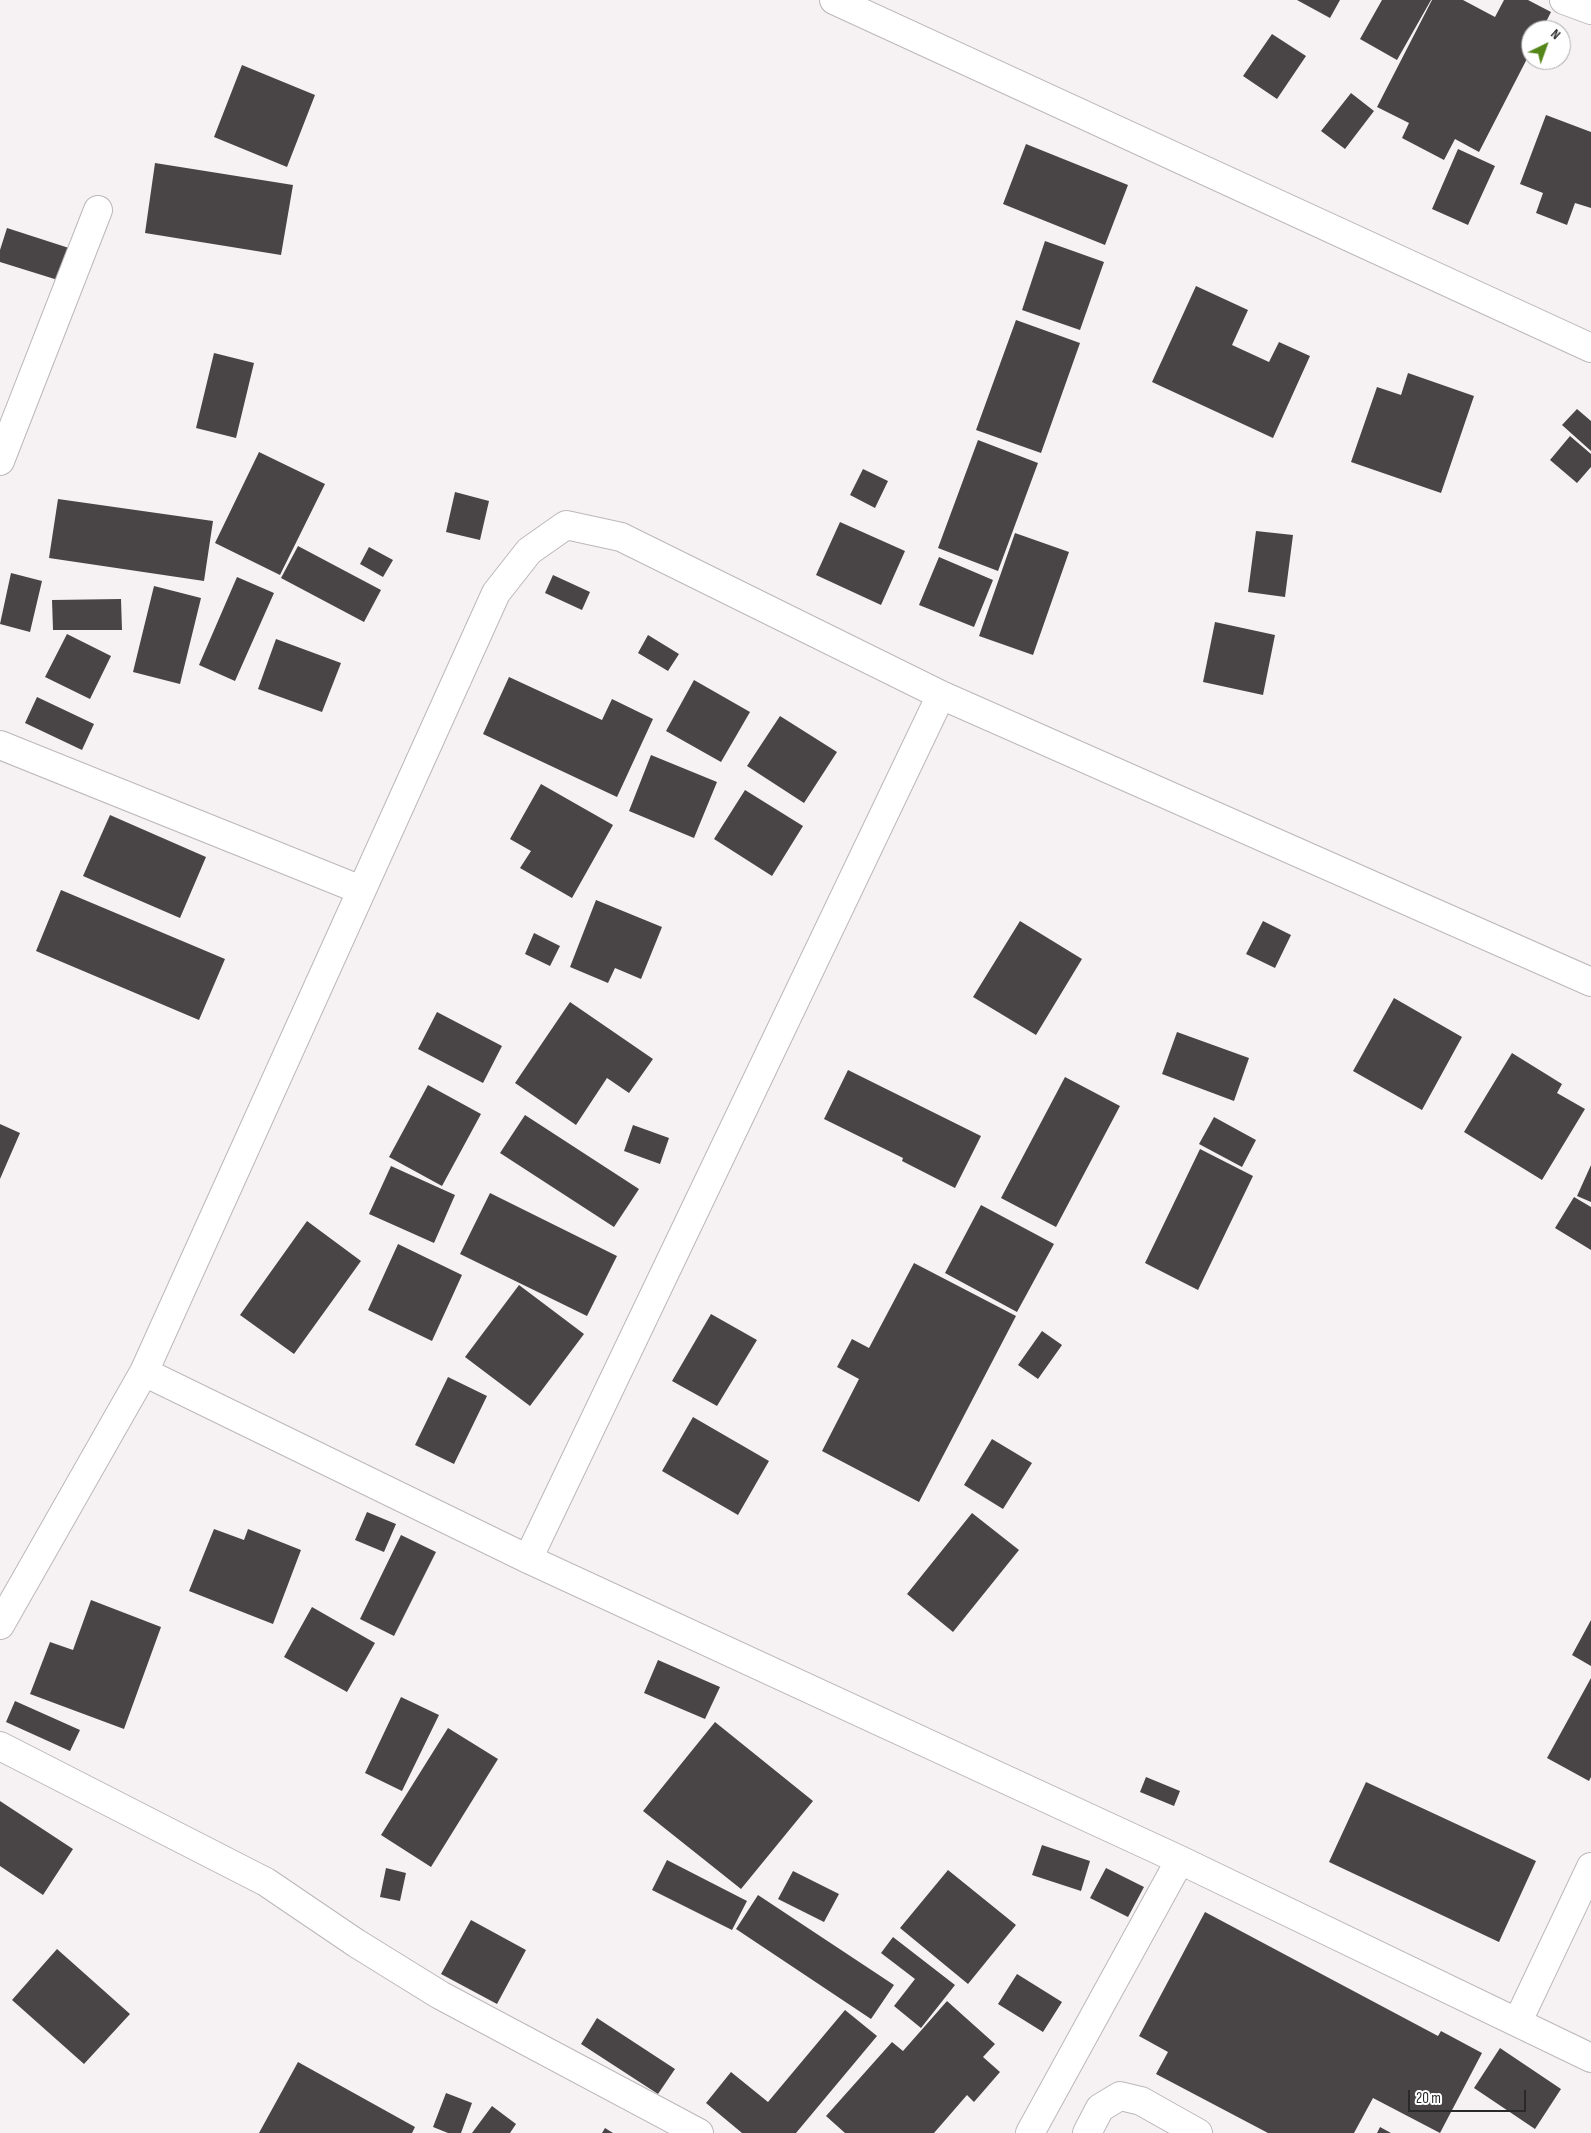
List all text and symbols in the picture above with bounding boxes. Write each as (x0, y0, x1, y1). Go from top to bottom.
north arrow (1521, 20, 1571, 70)
text: N (1547, 25, 1564, 43)
scale bar (1411, 2080, 1528, 2112)
text: 20 m (1416, 2089, 1441, 2108)

